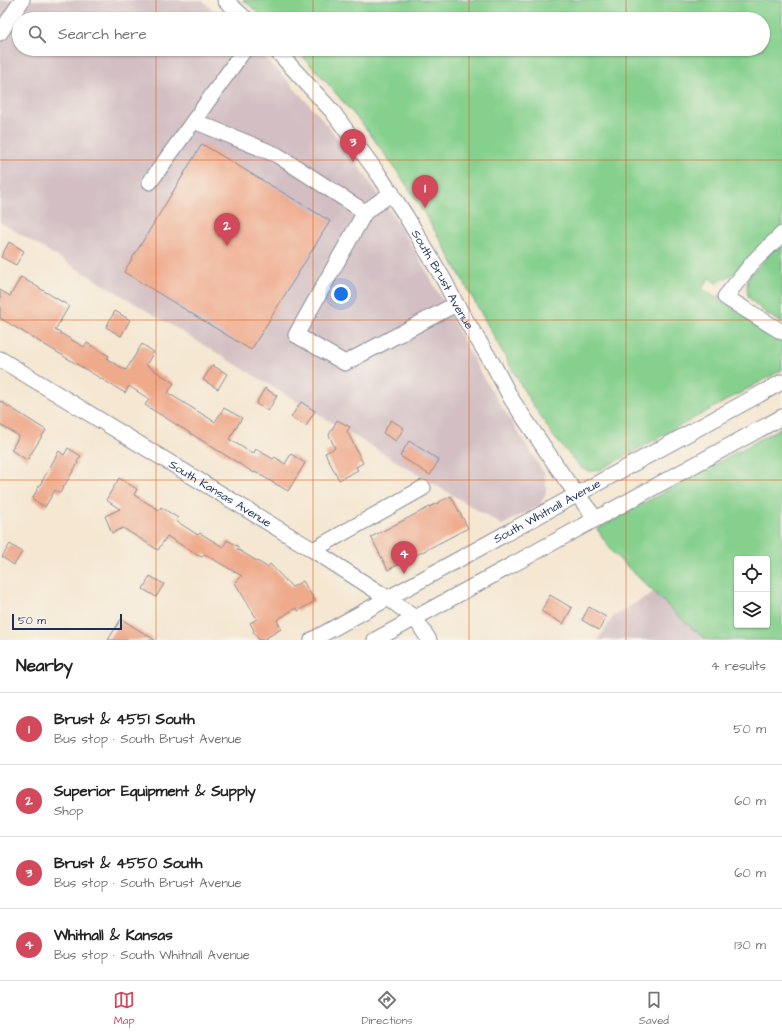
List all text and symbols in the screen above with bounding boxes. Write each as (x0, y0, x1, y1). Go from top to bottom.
search box (12, 12, 770, 56)
icon: search (26, 23, 48, 45)
text: Search here (58, 24, 147, 45)
pin: 3 (340, 129, 366, 162)
pin: 1 (412, 175, 438, 208)
pin: 2 (214, 213, 240, 246)
street label: South Brust Avenue (407, 227, 478, 333)
your location (331, 284, 351, 304)
street label: South Kansas Avenue (165, 456, 275, 532)
street label: South Whitnall Avenue (491, 475, 604, 548)
pin: 4 (391, 541, 417, 574)
map controls (734, 556, 770, 628)
button: locate (734, 556, 770, 592)
button: layers (734, 592, 770, 628)
scale bar (12, 612, 122, 631)
text: 50 m (18, 613, 46, 628)
text: Nearby (16, 654, 73, 678)
text: 4 results (711, 657, 766, 675)
text: Brust & 4551 South (54, 709, 195, 730)
text: 1 (28, 720, 30, 738)
text: 50 m (733, 720, 766, 738)
text: Bus stop · South Brust Avenue (54, 730, 242, 748)
text: Superior Equipment & Supply (54, 781, 256, 802)
text: 2 (25, 792, 33, 810)
text: 60 m (734, 792, 766, 810)
text: Shop (54, 802, 83, 820)
text: Brust & 4550 South (54, 853, 202, 874)
text: 3 (26, 864, 32, 882)
text: 60 m (734, 864, 766, 882)
text: Bus stop · South Brust Avenue (54, 874, 242, 892)
text: Whitnall & Kansas (54, 925, 173, 946)
text: 4 (25, 936, 33, 954)
text: 130 m (734, 936, 766, 954)
text: Bus stop · South Whitnall Avenue (54, 946, 250, 964)
tab: Map (113, 989, 135, 1028)
tab: Directions (361, 989, 413, 1028)
tab: Saved (639, 989, 669, 1028)

